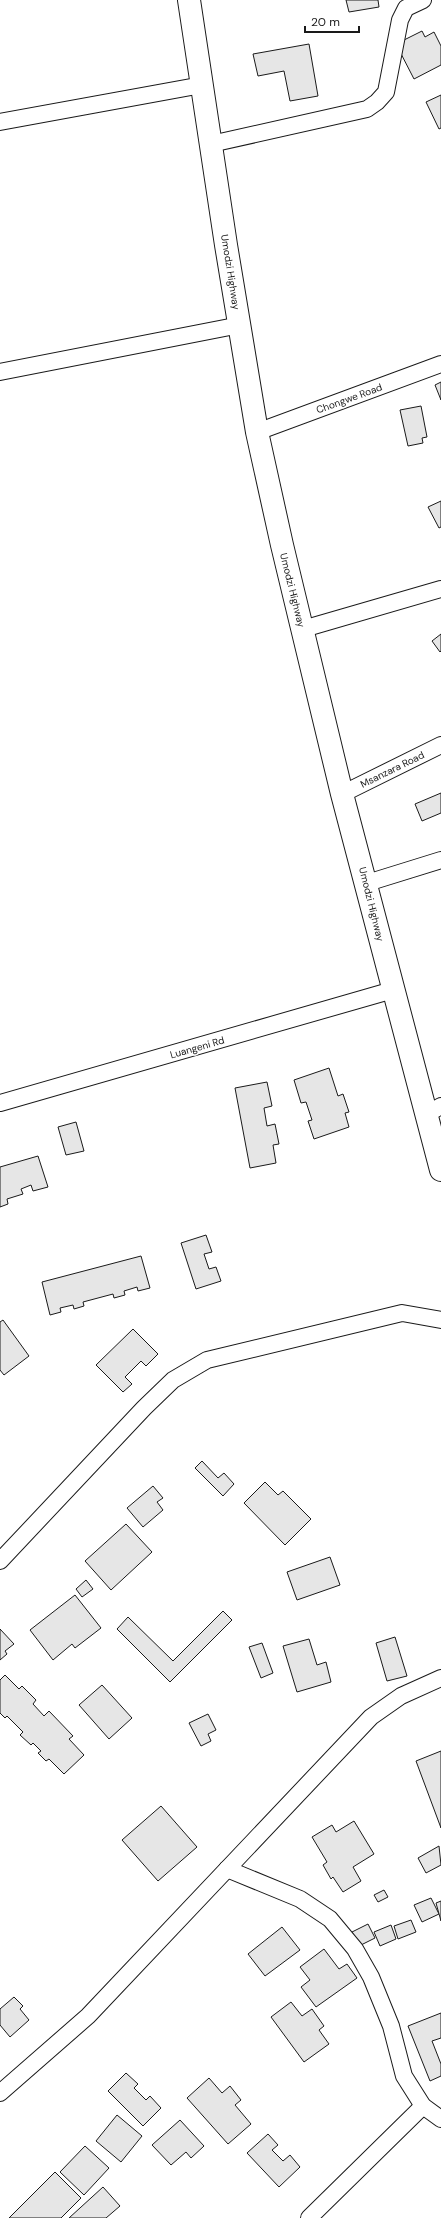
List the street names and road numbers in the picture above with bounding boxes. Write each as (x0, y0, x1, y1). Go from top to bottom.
street label: Umodzi Highway (218, 233, 243, 311)
street label: Chongwe Road (314, 381, 384, 416)
street label: Umodzi Highway (277, 552, 308, 629)
street label: Msanzara Road (358, 748, 426, 791)
street label: Umodzi Highway (356, 866, 387, 943)
street label: Luangeni Rd (168, 1034, 226, 1061)

